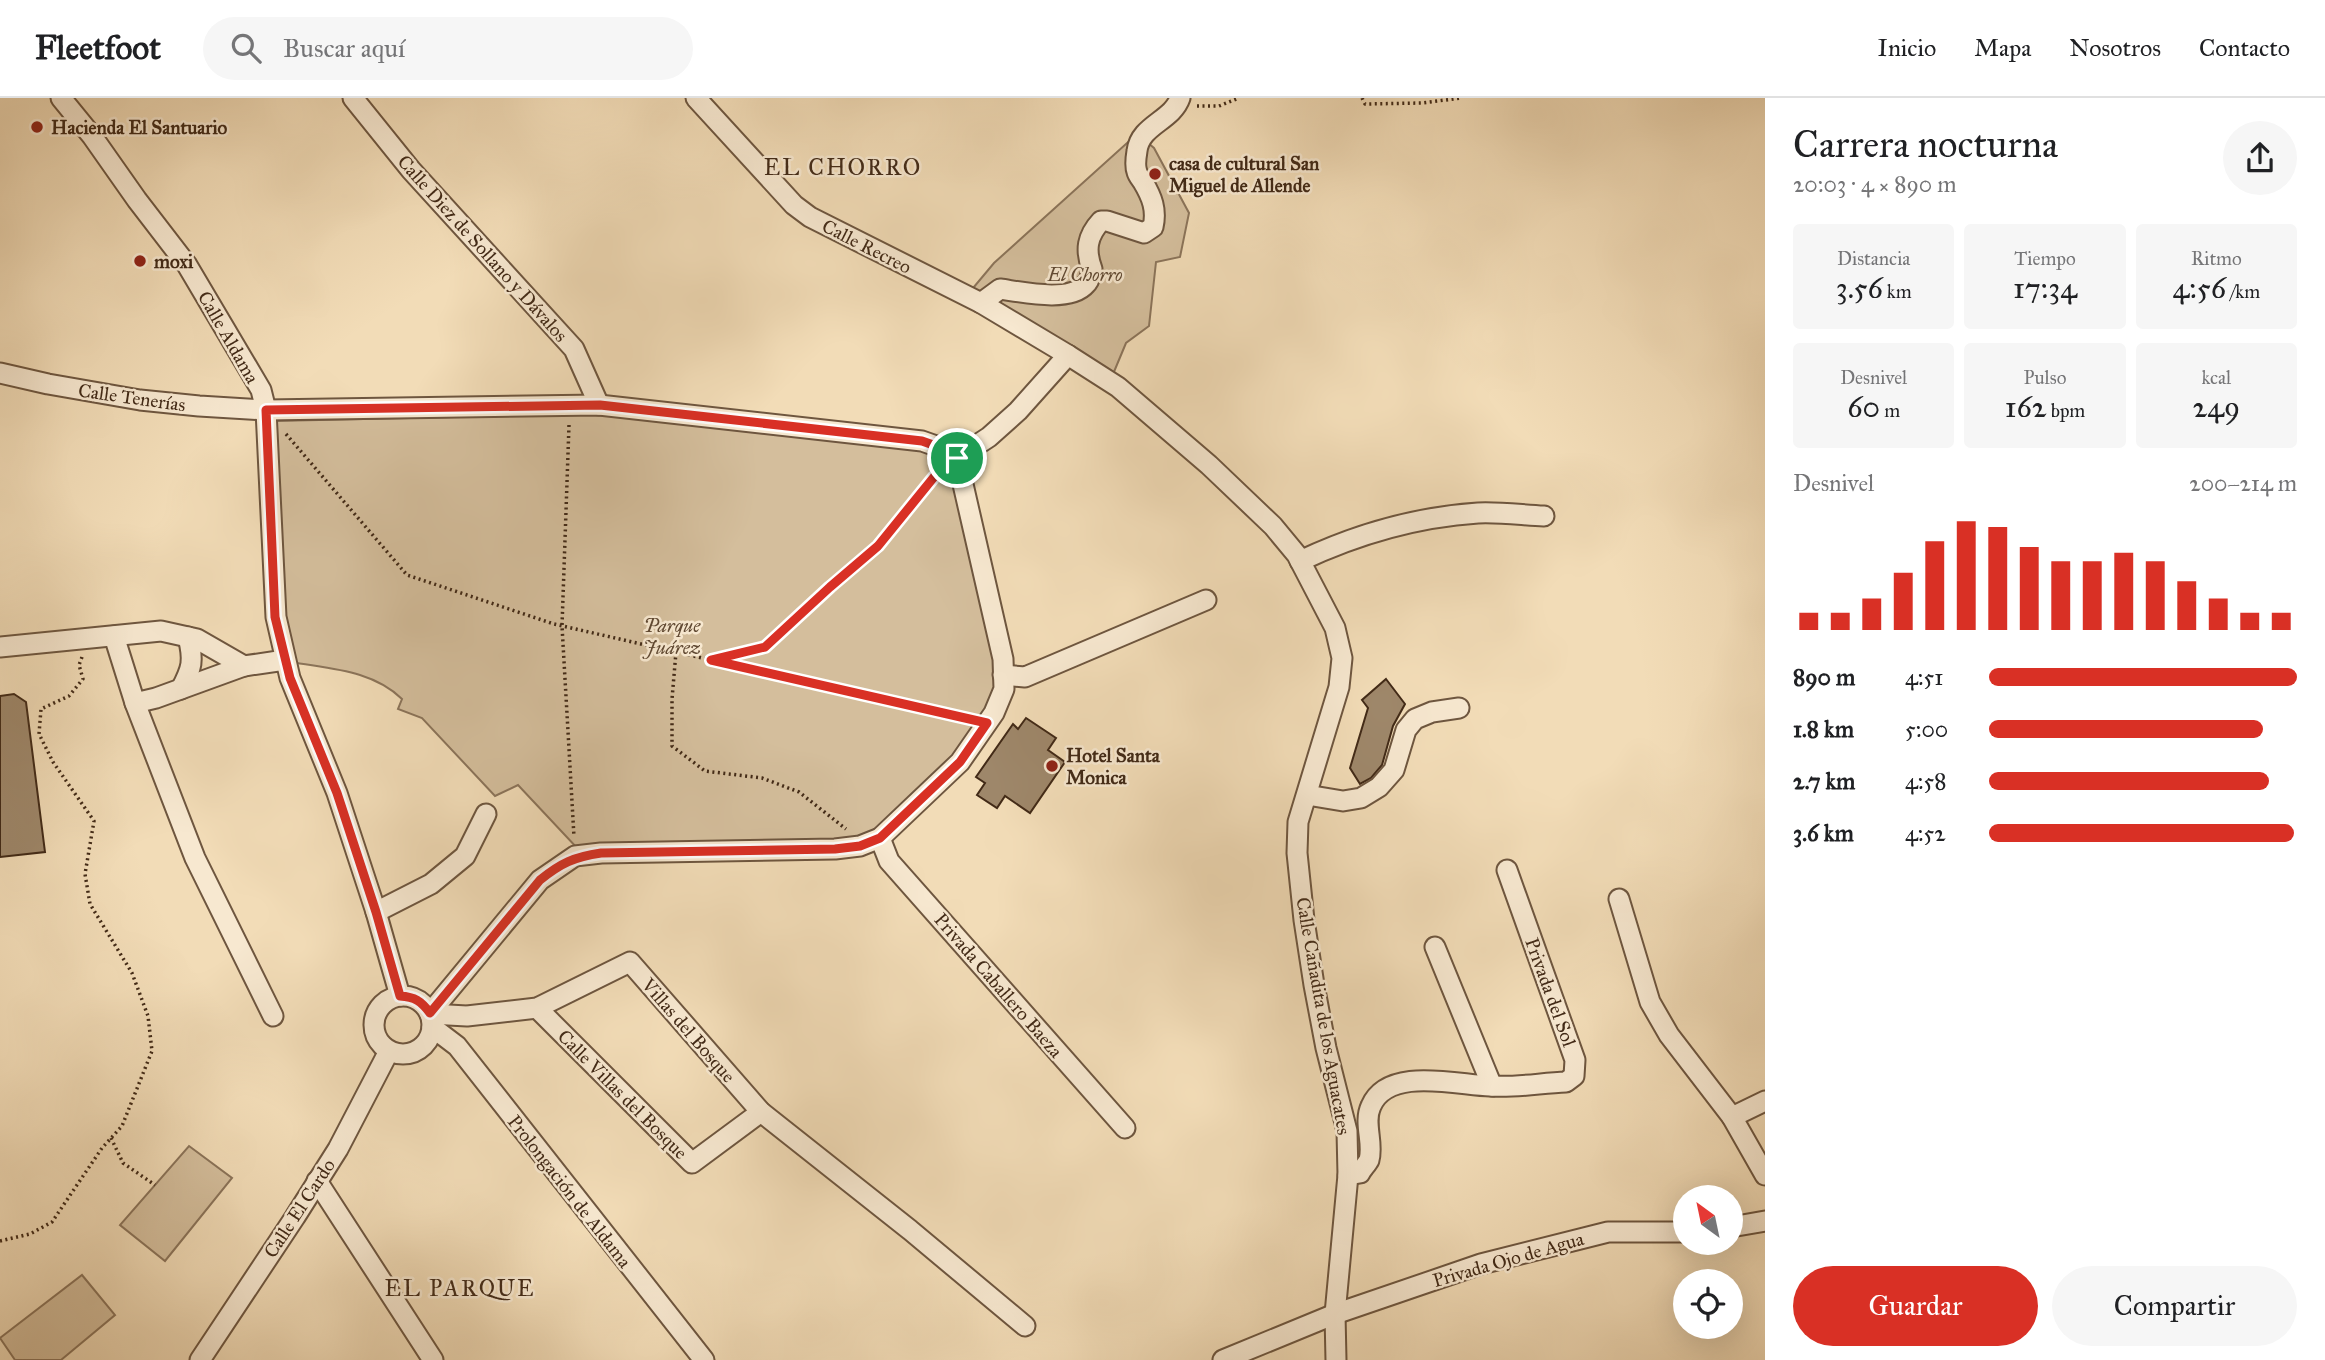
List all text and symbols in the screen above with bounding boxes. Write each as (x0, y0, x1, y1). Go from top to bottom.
search box (203, 17, 693, 80)
text: Fleetfoot (35, 28, 161, 68)
icon: search (227, 29, 265, 67)
text: Buscar aquí (283, 32, 405, 64)
text: Inicio (1878, 33, 1936, 63)
text: Mapa (1974, 33, 2031, 63)
text: Nosotros (2069, 33, 2161, 63)
text: Contacto (2199, 33, 2290, 63)
place label: Hacienda El Santuario (51, 116, 228, 139)
marker: Hacienda El Santuario (29, 119, 45, 135)
text: Carrera nocturna (1793, 121, 2058, 167)
button: share (2223, 121, 2297, 195)
street label: Calle Diez de Sollano y Dávalos (393, 150, 573, 346)
place label: casa de cultural San Miguel de Allende (1169, 152, 1320, 198)
district label: EL CHORRO (764, 153, 922, 181)
marker: casa de cultural San Miguel de Allende (1147, 166, 1163, 182)
text: 20:03 · 4 × 890 m (1793, 170, 1956, 198)
street label: Calle Recreo (818, 214, 915, 279)
text: Distancia (1837, 247, 1910, 270)
text: Tiempo (2014, 247, 2076, 270)
text: Ritmo (2191, 247, 2242, 270)
place label: moxi (153, 250, 194, 273)
marker: moxi (132, 253, 148, 269)
park label: El Chorro (1046, 263, 1123, 286)
text: 3.56 (1836, 270, 1883, 306)
text: 17:34 (2013, 270, 2077, 306)
text: 4:56 (2173, 270, 2226, 306)
text: km (1883, 280, 1912, 303)
text: /km (2226, 280, 2260, 303)
street label: Calle Aldama (193, 287, 265, 388)
text: Desnivel (1840, 366, 1907, 389)
text: Pulso (2024, 366, 2066, 389)
text: kcal (2201, 366, 2231, 389)
street label: Calle Tenerías (77, 379, 187, 416)
text: 60 (1847, 389, 1880, 425)
text: 162 (2005, 389, 2047, 425)
text: 249 (2193, 389, 2240, 425)
text: m (1880, 399, 1900, 422)
text: bpm (2047, 399, 2085, 422)
pin (927, 428, 987, 488)
icon: arrive (938, 439, 976, 477)
text: Desnivel (1793, 469, 1874, 497)
text: 200–214 m (2189, 469, 2297, 497)
park label: Parque Juárez (642, 614, 701, 659)
text: 890 m (1793, 663, 1855, 691)
text: 4:51 (1905, 663, 1943, 691)
text: 1.8 km (1793, 715, 1854, 743)
text: 5:00 (1905, 715, 1948, 743)
place label: Hotel Santa Monica (1066, 744, 1161, 789)
marker: Hotel Santa Monica (1044, 758, 1060, 774)
text: 2.7 km (1793, 767, 1855, 795)
text: 4:58 (1905, 767, 1947, 795)
text: 3.6 km (1793, 819, 1854, 847)
text: 4:52 (1905, 819, 1946, 847)
street label: Calle Cañadita de los Aguacates (1290, 895, 1356, 1137)
street label: Privada Caballero Baeza (930, 908, 1068, 1063)
street label: Privada del Sol (1520, 935, 1581, 1050)
street label: Villas del Bosque (636, 973, 740, 1088)
street label: Calle Villas del Bosque (552, 1025, 692, 1165)
street label: Prolongación de Aldama (502, 1110, 637, 1274)
street label: Calle El Cardo (259, 1154, 340, 1262)
north arrow (1673, 1185, 1743, 1255)
map controls (1673, 1185, 1743, 1339)
street label: Privada Ojo de Agua (1430, 1227, 1588, 1293)
button: Guardar (1793, 1266, 2038, 1346)
button: Compartir (2052, 1266, 2297, 1346)
button: locate (1673, 1269, 1743, 1339)
district label: EL PARQUE (385, 1274, 535, 1302)

